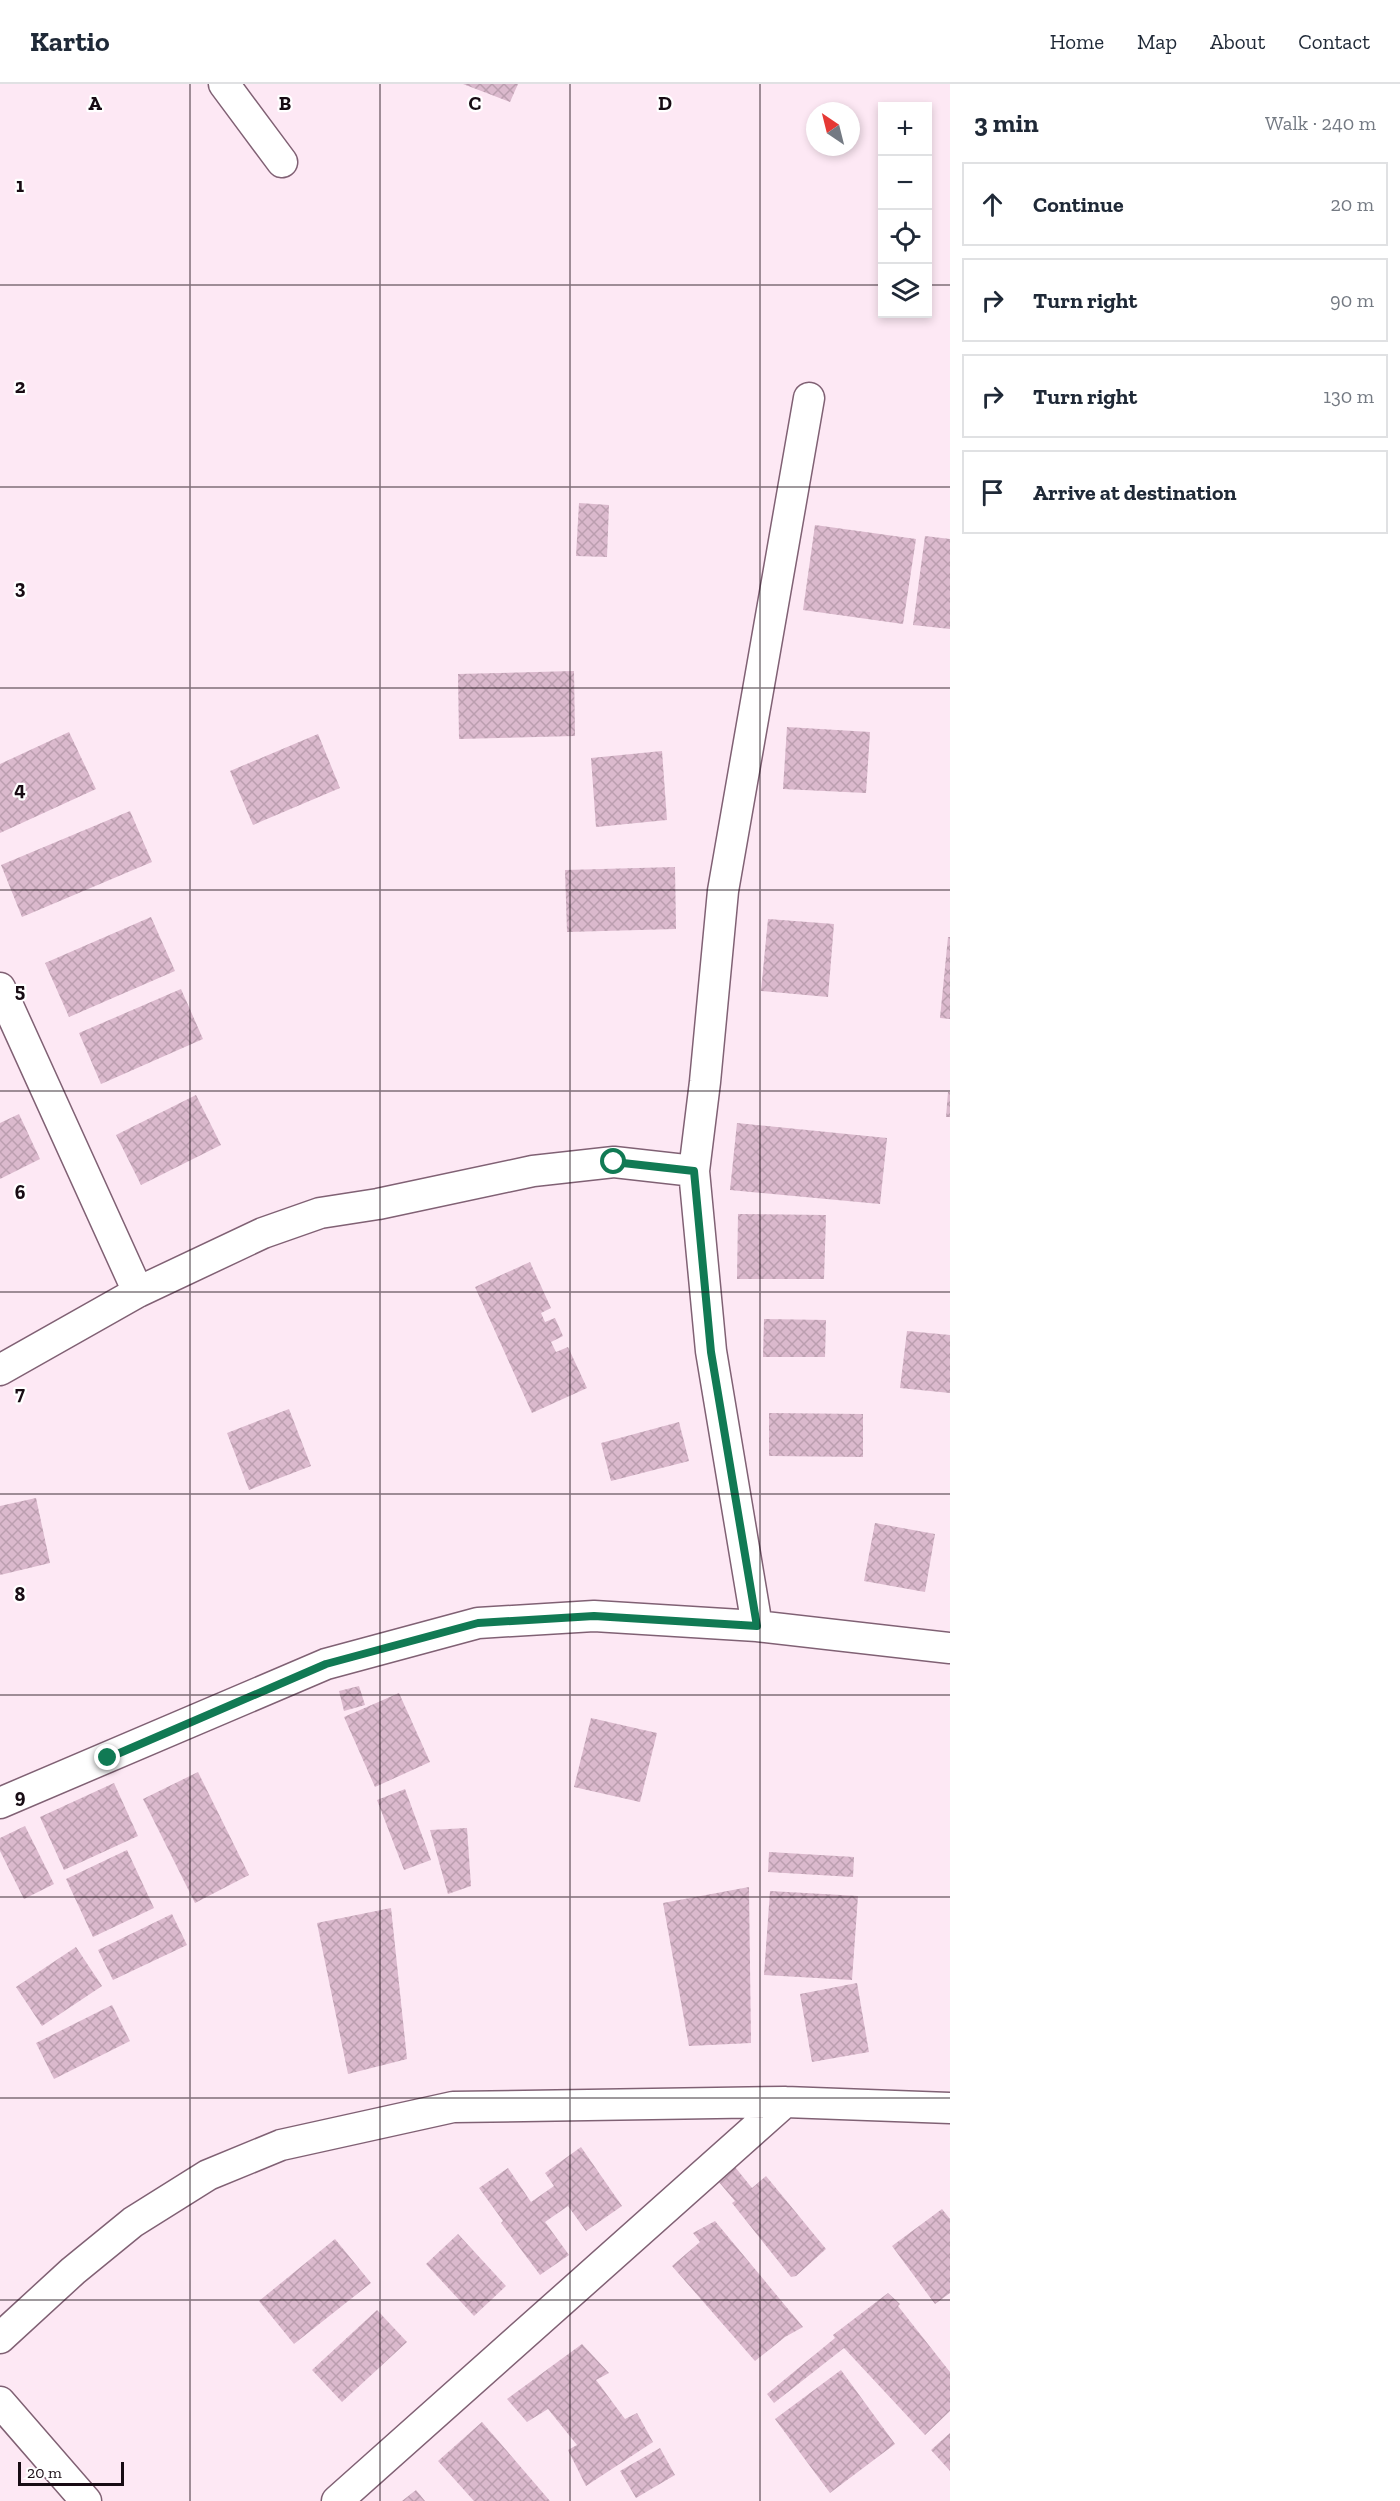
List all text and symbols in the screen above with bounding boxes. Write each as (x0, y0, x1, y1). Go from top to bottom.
text: Kartio (30, 25, 110, 58)
text: Home (1050, 29, 1104, 54)
text: Map (1137, 29, 1177, 54)
text: About (1210, 29, 1265, 54)
text: Contact (1298, 29, 1370, 54)
text: A (88, 91, 102, 115)
text: B (279, 91, 291, 115)
text: C (469, 91, 482, 115)
text: D (658, 91, 672, 115)
north arrow (806, 102, 860, 156)
map controls (878, 102, 932, 318)
button: + (878, 102, 932, 156)
text: 3 min (974, 107, 1039, 139)
text: Walk · 240 m (1265, 111, 1376, 135)
button: − (878, 156, 932, 210)
text: 1 (16, 173, 24, 197)
icon: ahead (976, 188, 1009, 221)
text: Continue (1033, 191, 1124, 218)
text: 20 m (1330, 192, 1374, 216)
button: locate (878, 210, 932, 264)
button: layers (878, 264, 932, 318)
icon: right (976, 284, 1009, 317)
text: Turn right (1033, 287, 1137, 314)
text: 90 m (1330, 288, 1374, 312)
text: 2 (15, 374, 26, 398)
icon: right (976, 380, 1009, 413)
text: Turn right (1033, 383, 1137, 410)
text: 130 m (1323, 384, 1374, 408)
icon: arrive (976, 476, 1009, 509)
text: Arrive at destination (1033, 479, 1236, 506)
text: 3 (15, 575, 26, 599)
text: 4 (14, 777, 26, 801)
text: 5 (15, 978, 25, 1002)
route start (600, 1148, 626, 1174)
text: 6 (15, 1180, 26, 1204)
text: 7 (15, 1381, 25, 1405)
text: 8 (15, 1582, 26, 1606)
route end (94, 1744, 120, 1770)
text: 9 (15, 1784, 26, 1808)
scale bar (18, 2459, 124, 2486)
text: 20 m (27, 2463, 62, 2482)

